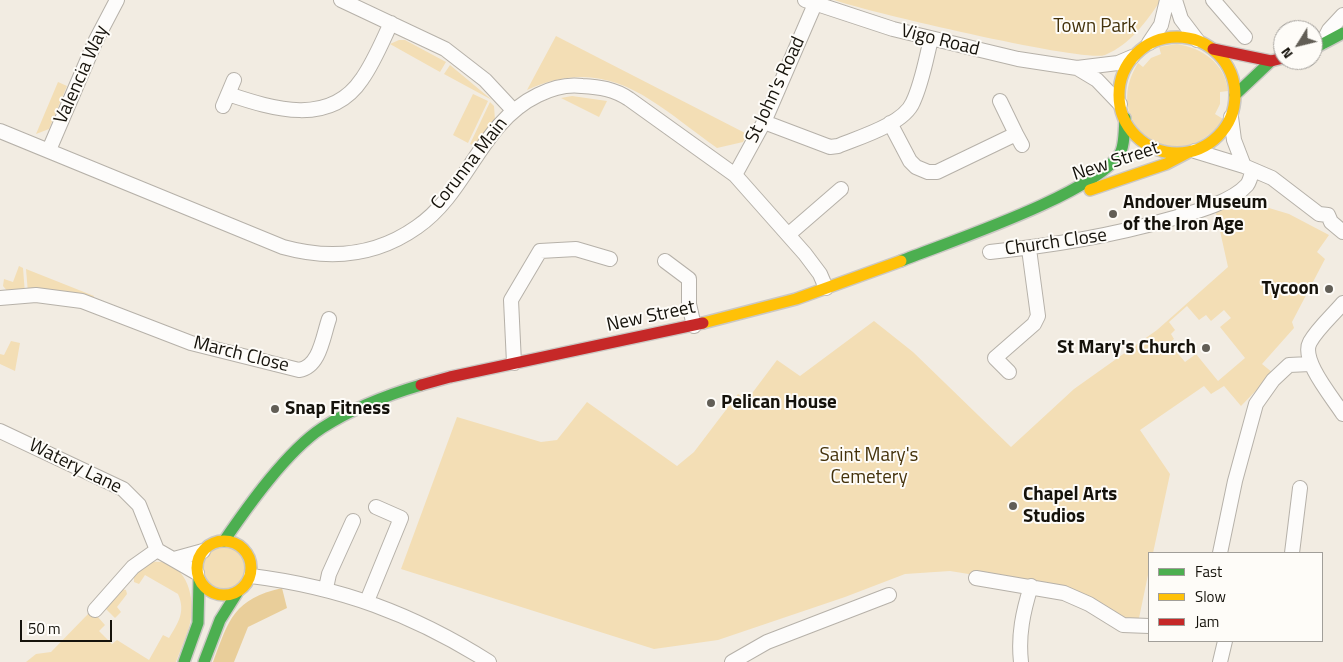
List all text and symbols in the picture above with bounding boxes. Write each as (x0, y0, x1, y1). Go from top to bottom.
park label: Town Park (1053, 16, 1137, 38)
street label: Vigo Road (898, 20, 982, 62)
north arrow (1273, 20, 1323, 70)
street label: Valencia Way (50, 22, 114, 128)
street label: St John's Road (741, 33, 811, 147)
text: N (1275, 43, 1298, 64)
street label: Corunna Main (427, 113, 513, 215)
street label: New Street (1070, 137, 1162, 187)
place label: Andover Museum of the Iron Age (1123, 192, 1268, 236)
marker: Andover Museum of the Iron Age (1107, 208, 1119, 220)
street label: Church Close (1003, 225, 1109, 261)
place label: Tycoon (1261, 278, 1319, 300)
marker: Tycoon (1323, 283, 1335, 295)
street label: New Street (605, 297, 697, 337)
street label: March Close (191, 332, 291, 378)
place label: St Mary's Church (1057, 337, 1196, 359)
marker: St Mary's Church (1200, 342, 1212, 354)
place label: Pelican House (721, 392, 837, 414)
marker: Pelican House (705, 397, 717, 409)
place label: Snap Fitness (285, 398, 390, 420)
marker: Snap Fitness (269, 403, 281, 415)
street label: Watery Lane (25, 435, 125, 499)
park label: Saint Mary's Cemetery (820, 445, 918, 489)
place label: Chapel Arts Studios (1023, 484, 1117, 528)
marker: Chapel Arts Studios (1007, 500, 1019, 512)
legend (1148, 552, 1323, 642)
text: Fast (1195, 560, 1222, 583)
text: Slow (1195, 585, 1226, 608)
scale bar (22, 610, 115, 642)
text: Jam (1195, 610, 1219, 633)
text: 50 m (28, 617, 61, 640)

